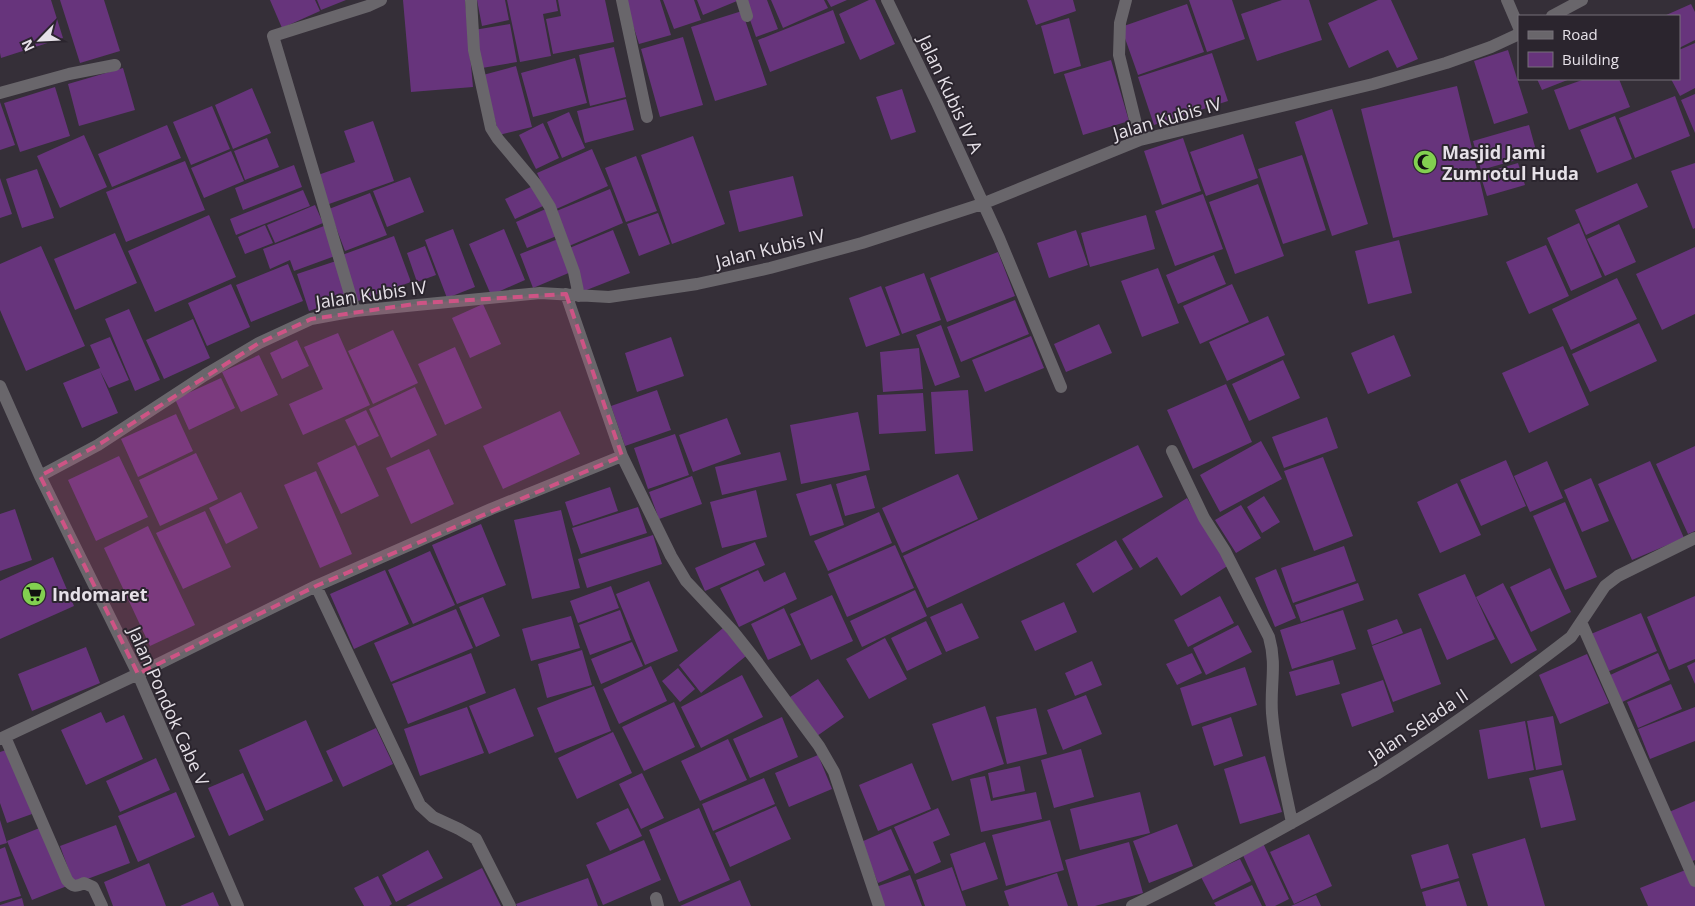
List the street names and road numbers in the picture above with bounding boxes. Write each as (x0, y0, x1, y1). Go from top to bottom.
street label: Jalan Kubis IV A (912, 29, 989, 158)
street label: Jalan Kubis IV (1108, 91, 1224, 145)
street label: Jalan Kubis IV (711, 223, 827, 274)
street label: Jalan Kubis IV (312, 274, 428, 314)
street label: Jalan Pondok Cabe V (122, 621, 215, 790)
street label: Jalan Selada II (1362, 683, 1473, 768)

